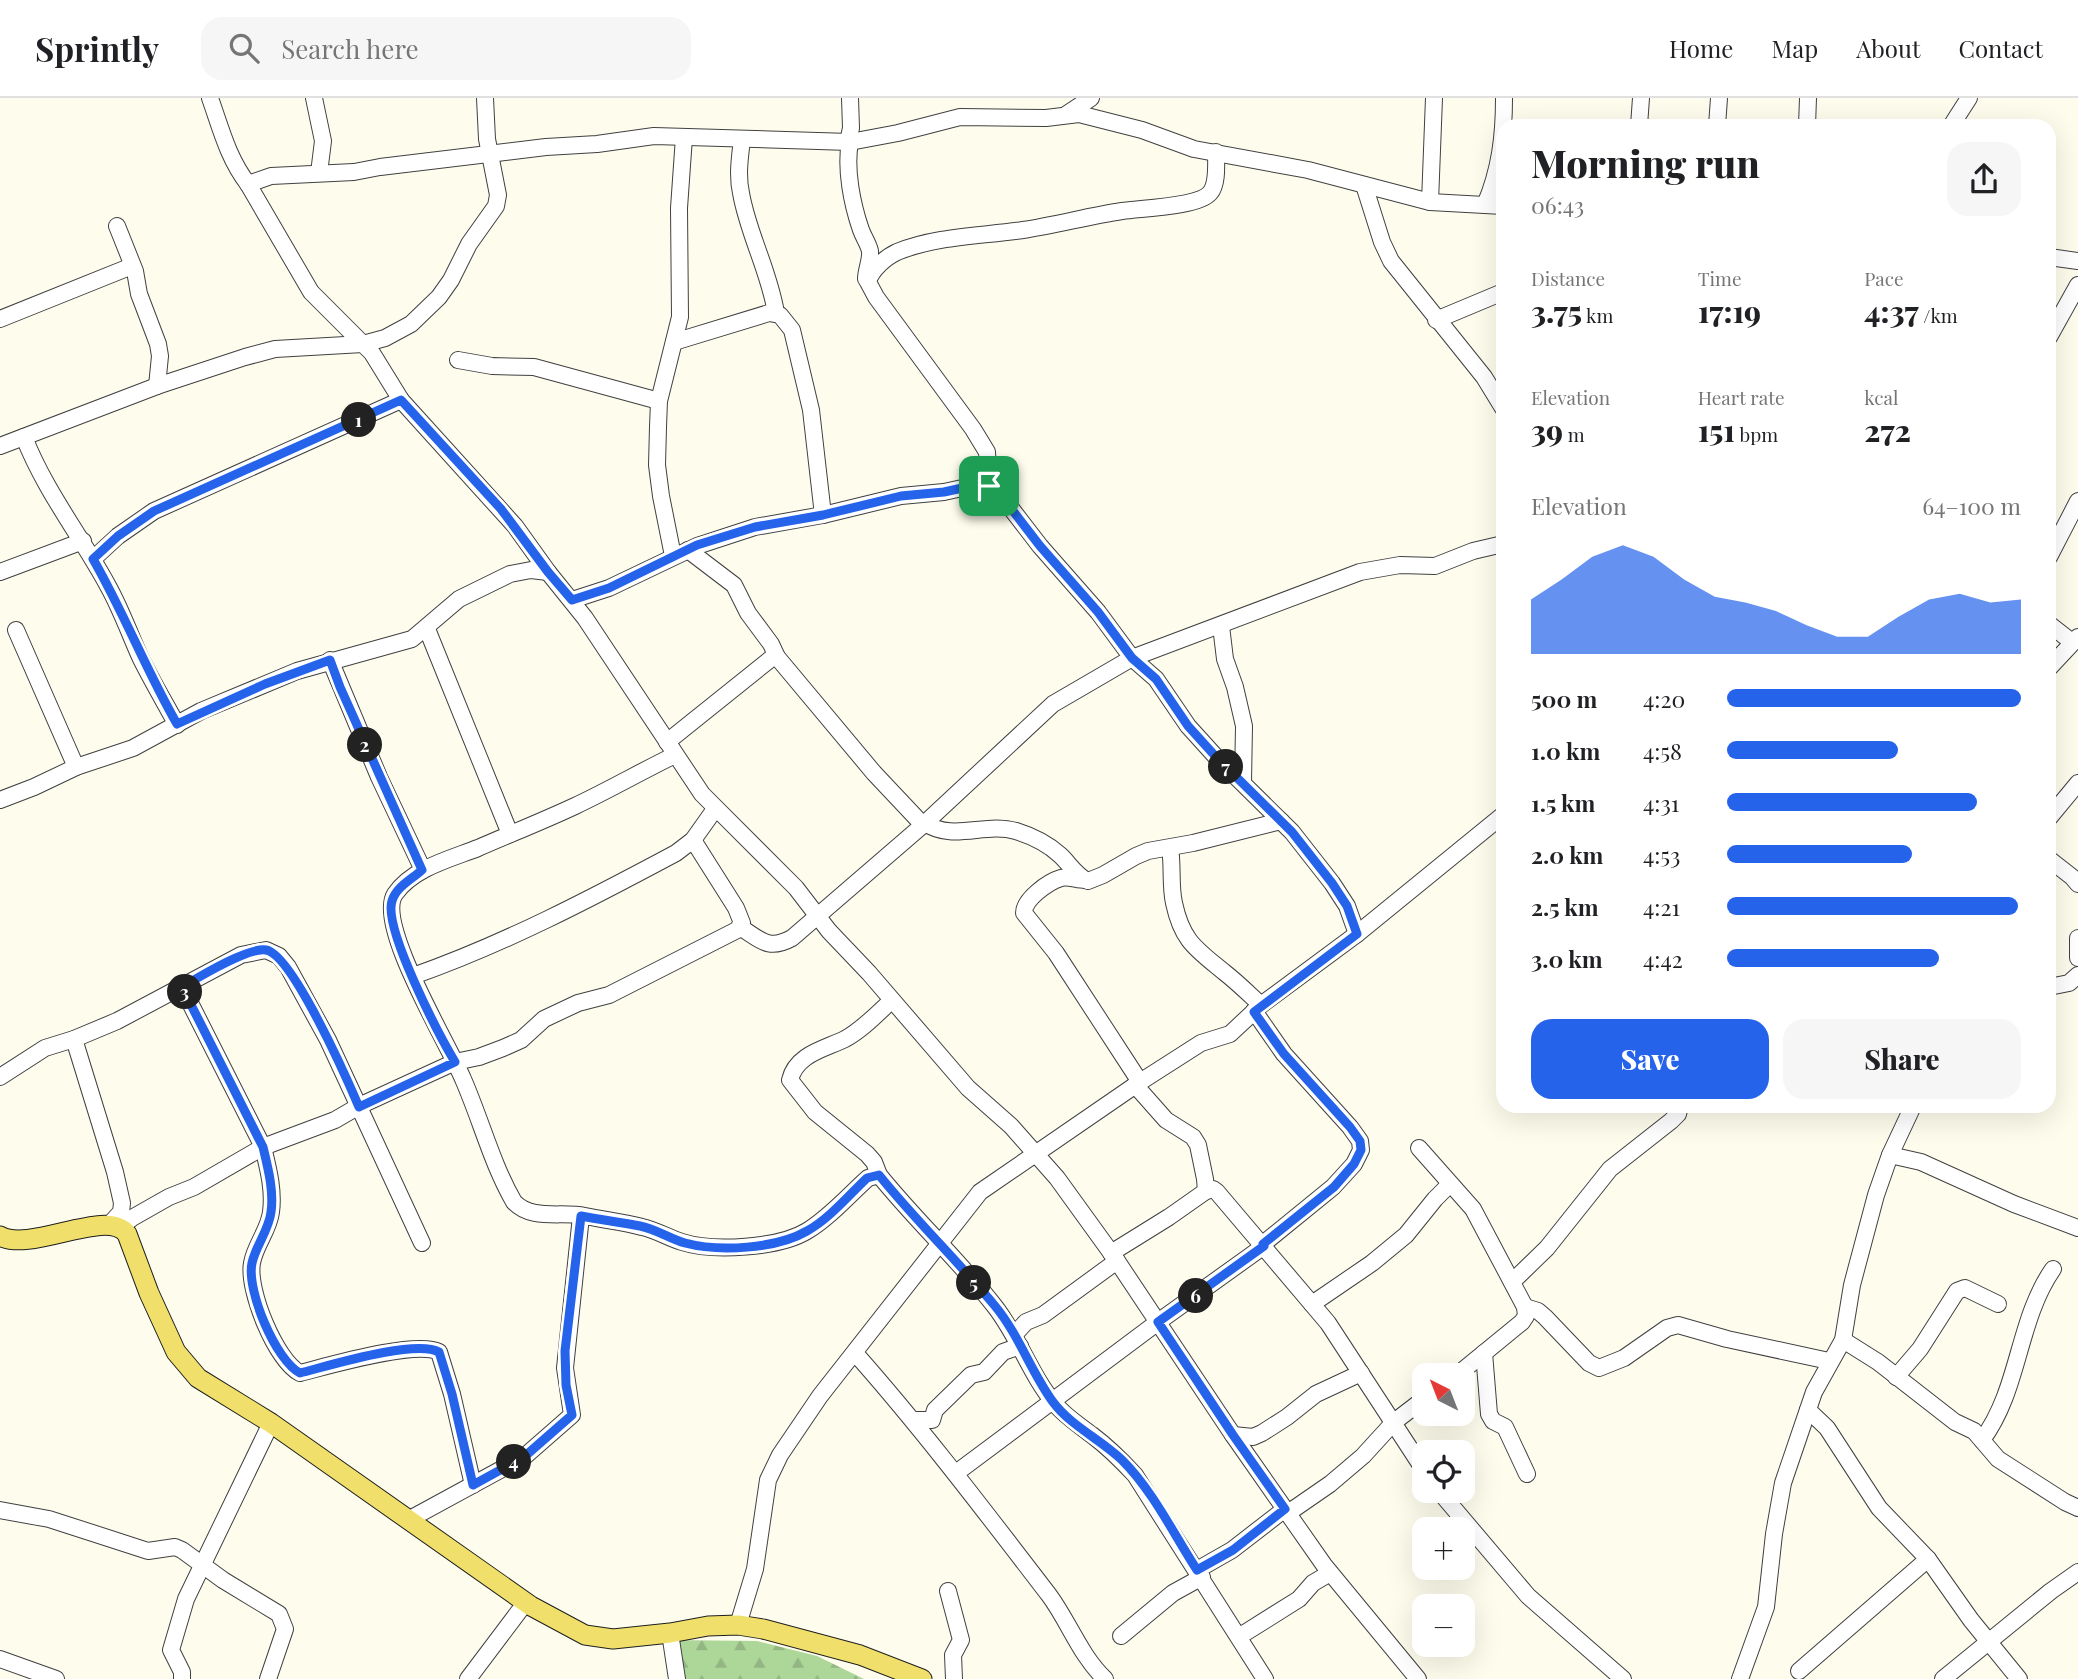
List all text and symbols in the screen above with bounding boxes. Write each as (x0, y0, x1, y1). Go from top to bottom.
search box (201, 17, 691, 80)
text: Sprintly (35, 26, 159, 70)
icon: search (225, 29, 263, 67)
text: Search here (281, 31, 419, 66)
text: Home (1669, 32, 1733, 64)
text: Map (1771, 32, 1818, 64)
text: About (1856, 32, 1920, 64)
text: Contact (1958, 32, 2043, 64)
text: Morning run (1531, 137, 1760, 188)
button: share (1947, 142, 2021, 216)
text: 06:43 (1531, 189, 1584, 220)
text: Distance (1531, 265, 1605, 291)
text: Time (1698, 265, 1742, 291)
text: Pace (1864, 265, 1904, 291)
text: 3.75 (1531, 291, 1582, 331)
text: 17:19 (1698, 291, 1761, 331)
text: 4:37 (1864, 291, 1919, 331)
text: km (1582, 302, 1613, 328)
text: /km (1919, 302, 1958, 328)
text: Elevation (1531, 384, 1610, 410)
text: Heart rate (1698, 384, 1785, 410)
text: kcal (1864, 384, 1898, 410)
pin: 1 (342, 402, 376, 438)
text: 1 (355, 406, 362, 432)
text: 39 (1531, 410, 1563, 450)
text: 151 (1698, 410, 1735, 450)
text: 272 (1864, 410, 1911, 450)
text: m (1563, 421, 1585, 447)
text: bpm (1735, 421, 1778, 447)
pin (959, 456, 1019, 516)
icon: arrive (970, 467, 1008, 505)
text: Elevation (1531, 490, 1627, 521)
text: 64–100 m (1922, 490, 2021, 521)
text: 500 m (1531, 683, 1597, 714)
text: 4:20 (1643, 683, 1685, 714)
pin: 2 (348, 728, 382, 762)
text: 2 (360, 731, 369, 757)
text: 1.0 km (1531, 735, 1600, 766)
text: 4:58 (1643, 735, 1682, 766)
pin: 7 (1208, 750, 1244, 784)
text: 7 (1221, 753, 1230, 779)
text: 1.5 km (1531, 787, 1595, 818)
text: 4:31 (1643, 787, 1679, 818)
text: 2.0 km (1531, 839, 1603, 870)
text: 4:53 (1643, 839, 1680, 870)
text: 2.5 km (1531, 891, 1598, 922)
text: 4:21 (1643, 891, 1680, 922)
text: 3.0 km (1531, 943, 1603, 974)
text: 4:42 (1643, 943, 1683, 974)
pin: 3 (168, 974, 202, 1010)
text: 3 (180, 978, 189, 1004)
button: Save (1531, 1019, 1769, 1099)
button: Share (1783, 1019, 2021, 1099)
pin: 5 (956, 1266, 992, 1300)
text: 5 (969, 1269, 978, 1295)
pin: 6 (1178, 1278, 1214, 1314)
text: 6 (1190, 1282, 1201, 1308)
north arrow (1412, 1363, 1475, 1426)
map controls (1412, 1363, 1475, 1657)
button: locate (1412, 1440, 1475, 1503)
pin: 4 (496, 1444, 532, 1480)
text: 4 (508, 1448, 519, 1474)
button: + (1412, 1517, 1475, 1580)
button: − (1412, 1594, 1475, 1657)

